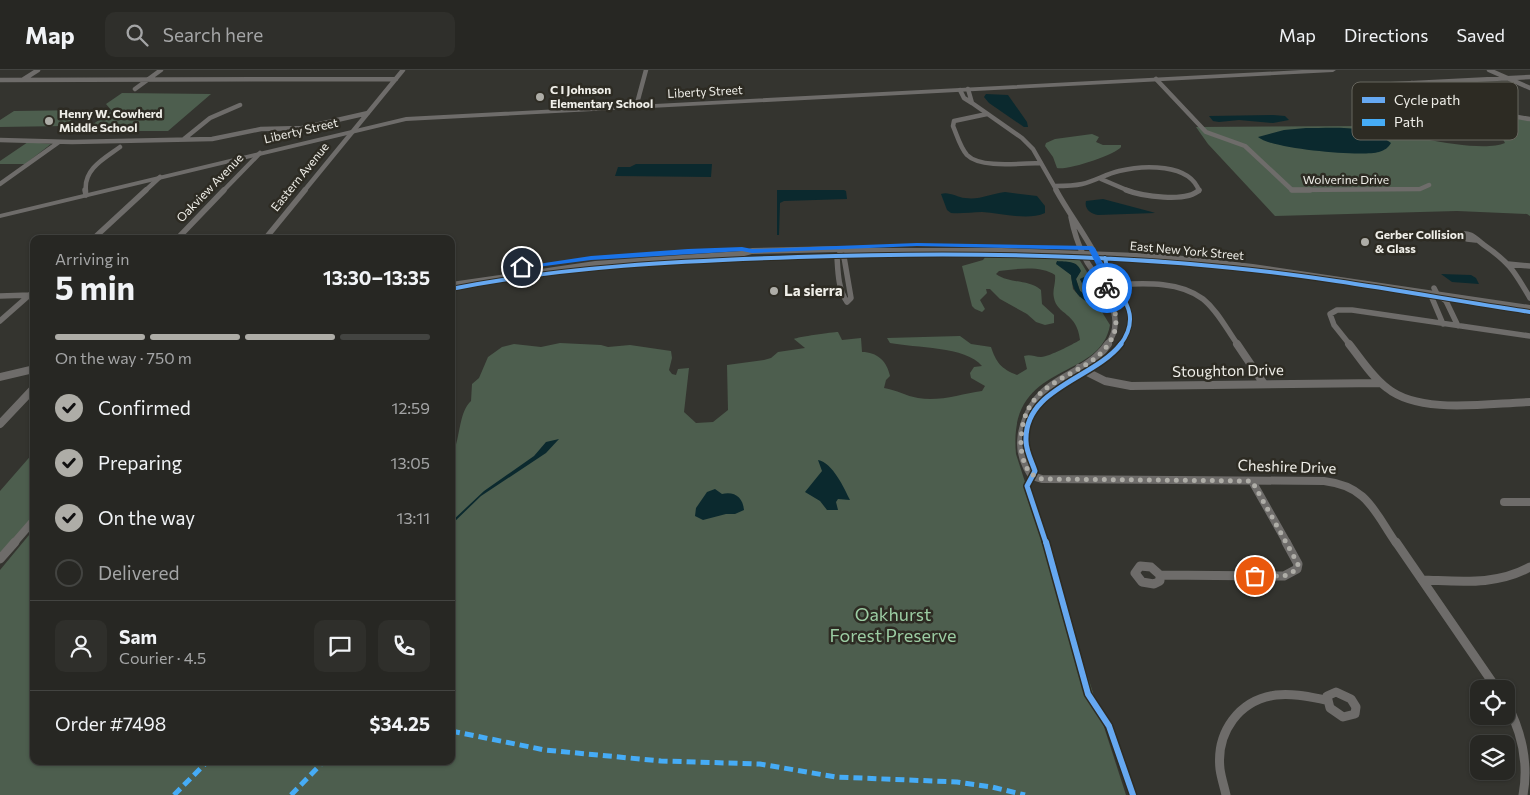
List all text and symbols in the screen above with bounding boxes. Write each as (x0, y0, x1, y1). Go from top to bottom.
search box (105, 12, 455, 57)
text: Map (25, 20, 75, 49)
icon: search (123, 21, 151, 49)
text: Search here (163, 23, 263, 46)
text: Map (1279, 24, 1316, 46)
text: Directions (1344, 24, 1428, 46)
text: Saved (1456, 24, 1505, 46)
place label: C I Johnson Elementary School (550, 82, 653, 110)
street label: Liberty Street (667, 82, 743, 100)
legend (1352, 82, 1518, 140)
marker: C I Johnson Elementary School (534, 91, 546, 103)
text: Cycle path (1394, 91, 1460, 108)
place label: Henry W. Cowherd Middle School (59, 106, 163, 134)
text: Path (1394, 113, 1424, 130)
marker: Henry W. Cowherd Middle School (43, 115, 55, 127)
street label: Liberty Street (262, 115, 339, 145)
street label: Eastern Avenue (267, 139, 331, 213)
street label: Oakview Avenue (173, 150, 246, 225)
street label: Wolverine Drive (1303, 172, 1389, 186)
place label: Gerber Collision & Glass (1375, 227, 1464, 255)
marker: Gerber Collision & Glass (1359, 236, 1371, 248)
street label: East New York Street (1129, 238, 1245, 262)
pin (501, 246, 543, 288)
text: Arriving in (55, 249, 129, 268)
icon: home (508, 253, 536, 281)
courier (1082, 263, 1132, 313)
text: 13:30–13:35 (323, 266, 430, 289)
text: 5 min (55, 267, 135, 307)
icon: bike (1093, 274, 1121, 302)
place label: La sierra (784, 281, 843, 299)
marker: La sierra (768, 285, 780, 297)
text: On the way · 750 m (55, 348, 192, 367)
street label: Stoughton Drive (1172, 360, 1284, 380)
icon: check (55, 394, 83, 422)
text: Confirmed (98, 396, 191, 419)
text: 12:59 (392, 398, 430, 417)
icon: check (55, 449, 83, 477)
text: Preparing (98, 451, 182, 474)
text: 13:05 (391, 453, 430, 472)
street label: Cheshire Drive (1237, 455, 1337, 477)
icon: check (55, 504, 83, 532)
text: On the way (98, 506, 195, 529)
text: 13:11 (397, 508, 430, 527)
pin (1234, 555, 1276, 597)
text: Delivered (98, 561, 179, 584)
icon: bag (1241, 562, 1269, 590)
park label: Oakhurst Forest Preserve (830, 603, 957, 646)
button: person (55, 620, 107, 672)
button: chat (314, 620, 366, 672)
button: phone (378, 620, 430, 672)
text: Sam (119, 625, 157, 648)
text: Courier · 4.5 (119, 648, 206, 667)
map controls (1470, 680, 1515, 780)
button: locate (1470, 680, 1515, 725)
text: Order #7498 (55, 712, 166, 735)
text: $34.25 (370, 712, 430, 735)
button: layers (1470, 735, 1515, 780)

